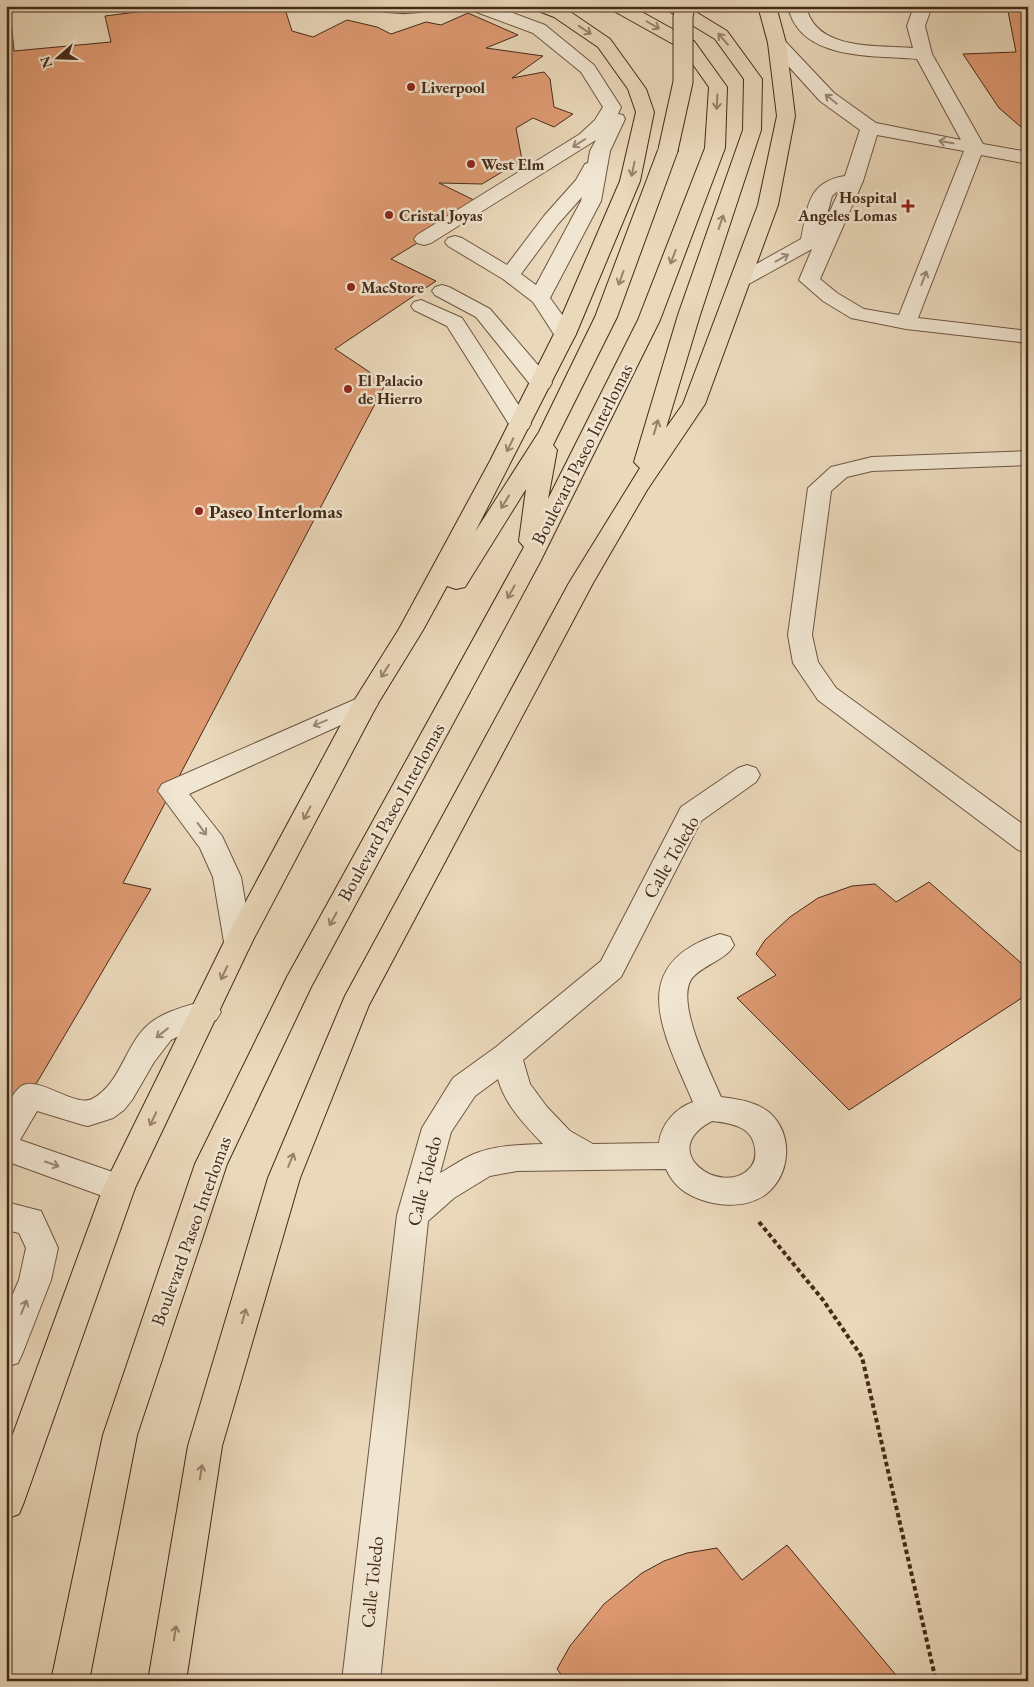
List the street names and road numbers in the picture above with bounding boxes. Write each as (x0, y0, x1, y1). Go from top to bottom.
street label: Boulevard Paseo Interlomas (525, 359, 639, 549)
street label: Boulevard Paseo Interlomas (332, 718, 450, 906)
street label: Calle Toledo (637, 811, 705, 903)
street label: Boulevard Paseo Interlomas (145, 1133, 237, 1329)
street label: Calle Toledo (401, 1133, 447, 1229)
street label: Calle Toledo (355, 1535, 389, 1629)

